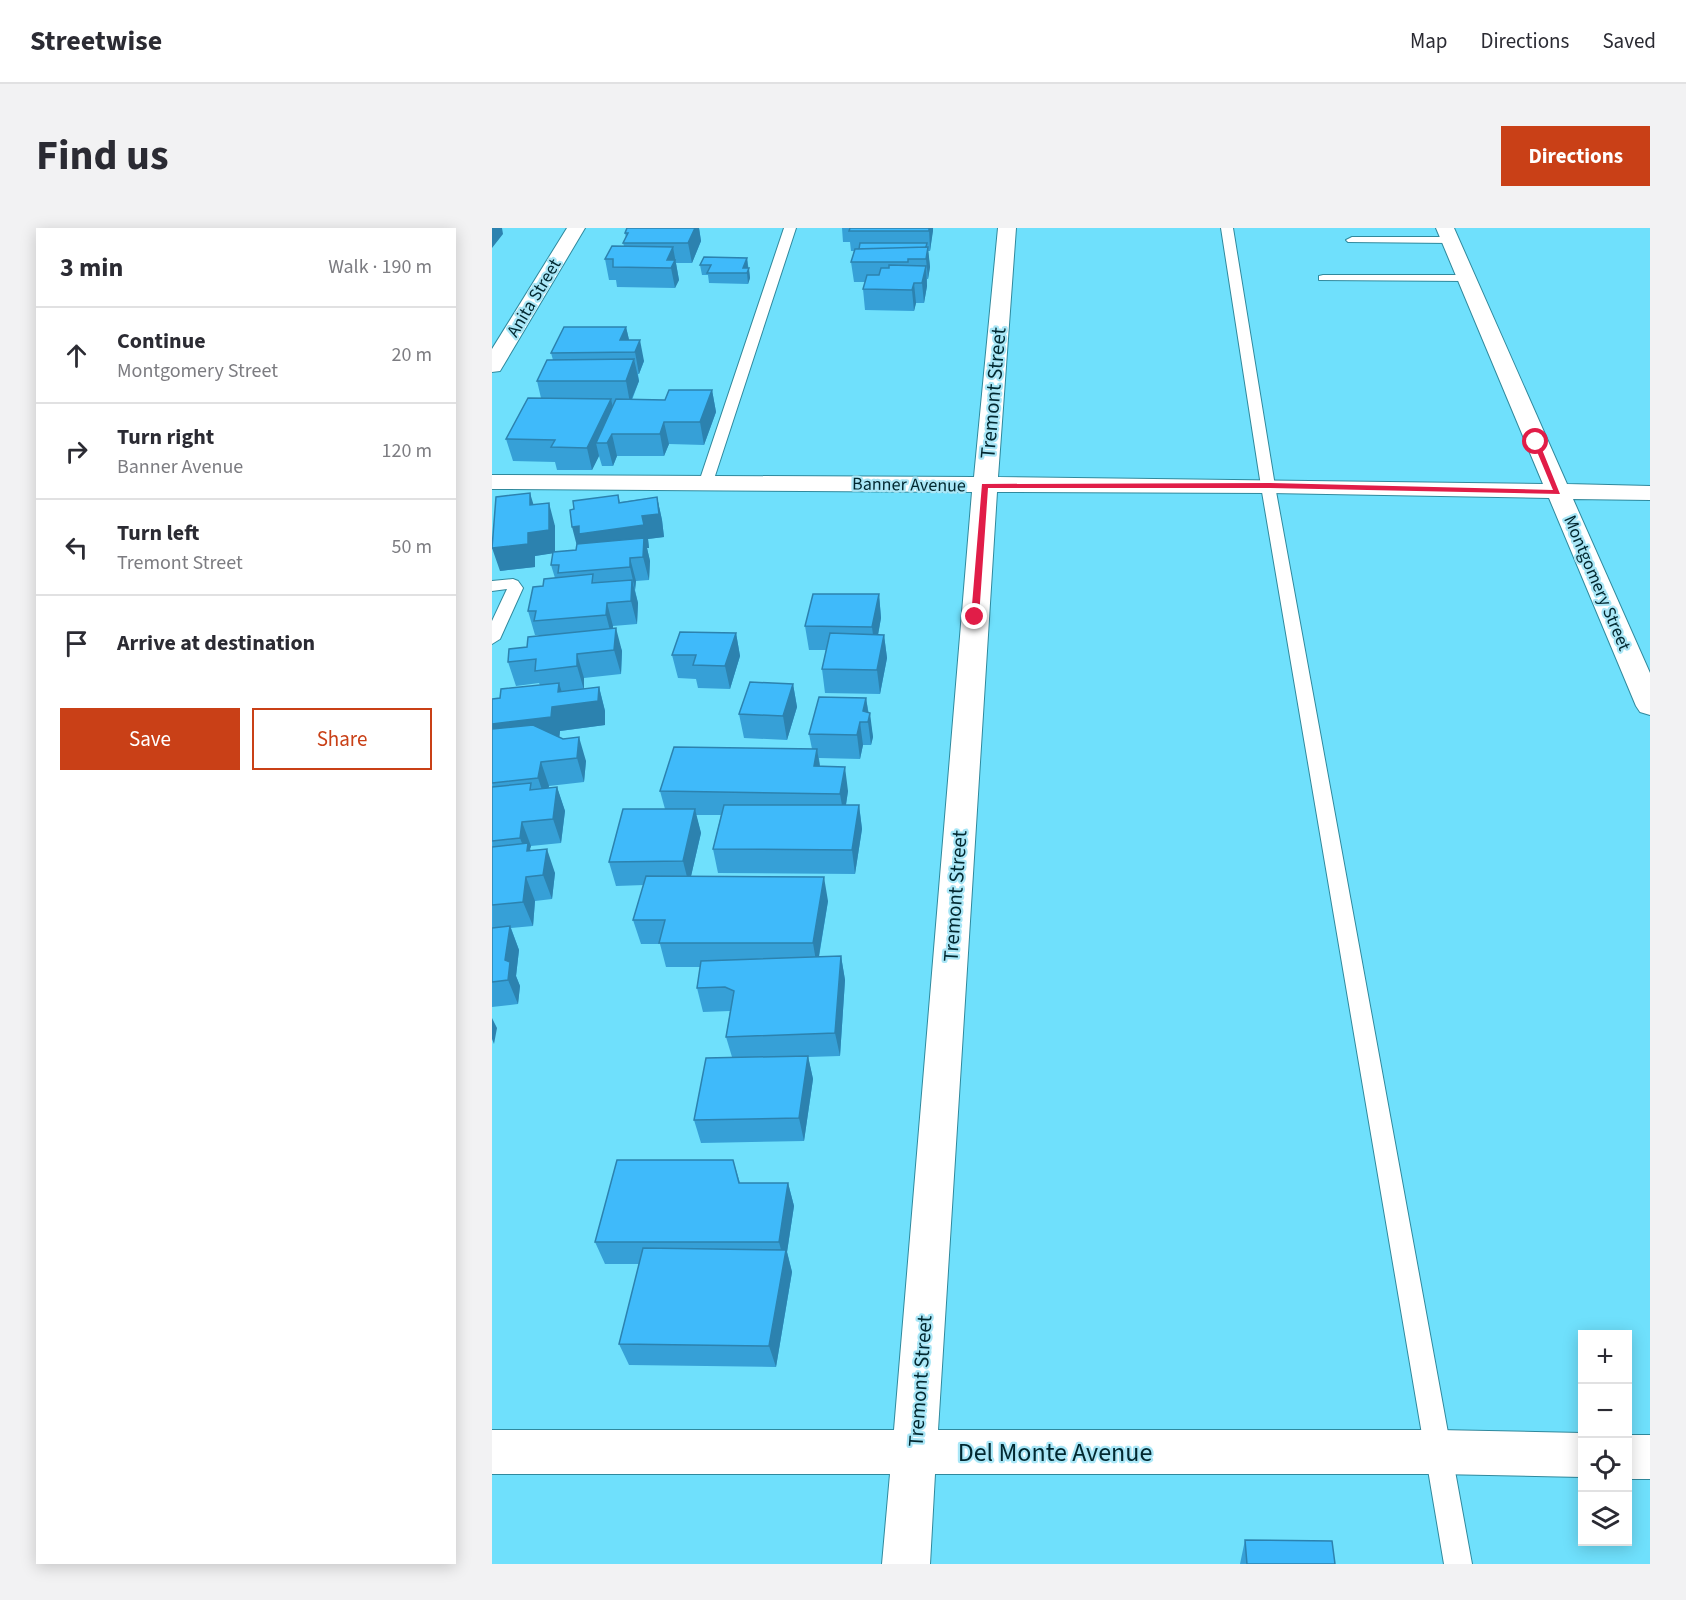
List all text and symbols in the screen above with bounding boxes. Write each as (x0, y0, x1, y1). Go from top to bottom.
text: Streetwise (30, 21, 162, 61)
text: Map (1410, 26, 1448, 56)
text: Directions (1481, 26, 1569, 56)
text: Saved (1602, 26, 1656, 56)
text: Find us (36, 126, 169, 186)
button: Directions (1501, 126, 1650, 186)
text: 3 min (60, 249, 123, 286)
text: Walk · 190 m (328, 253, 432, 281)
street label: Anita Street (501, 254, 567, 342)
text: Continue (117, 325, 206, 357)
street label: Tremont Street (972, 326, 1014, 460)
icon: ahead (60, 339, 93, 372)
text: 20 m (392, 341, 432, 369)
text: Montgomery Street (117, 357, 278, 385)
text: Turn right (117, 421, 214, 453)
route start (1522, 428, 1548, 454)
icon: right (60, 435, 93, 468)
text: 120 m (382, 437, 432, 465)
text: Banner Avenue (117, 453, 243, 481)
street label: Banner Avenue (852, 472, 966, 498)
street label: Montgomery Street (1557, 511, 1637, 655)
text: Turn left (117, 517, 199, 549)
icon: left (60, 531, 93, 564)
text: 50 m (392, 533, 432, 561)
text: Tremont Street (117, 549, 243, 577)
route end (961, 603, 987, 629)
icon: arrive (60, 627, 93, 660)
text: Arrive at destination (117, 627, 315, 659)
button: Save (60, 708, 240, 770)
button: Share (252, 708, 432, 770)
street label: Tremont Street (935, 829, 975, 963)
street label: Tremont Street (900, 1314, 940, 1448)
map controls (1578, 1330, 1632, 1546)
button: + (1578, 1330, 1632, 1384)
button: − (1578, 1384, 1632, 1438)
street label: Del Monte Avenue (958, 1434, 1152, 1471)
button: locate (1578, 1438, 1632, 1492)
button: layers (1578, 1492, 1632, 1546)

